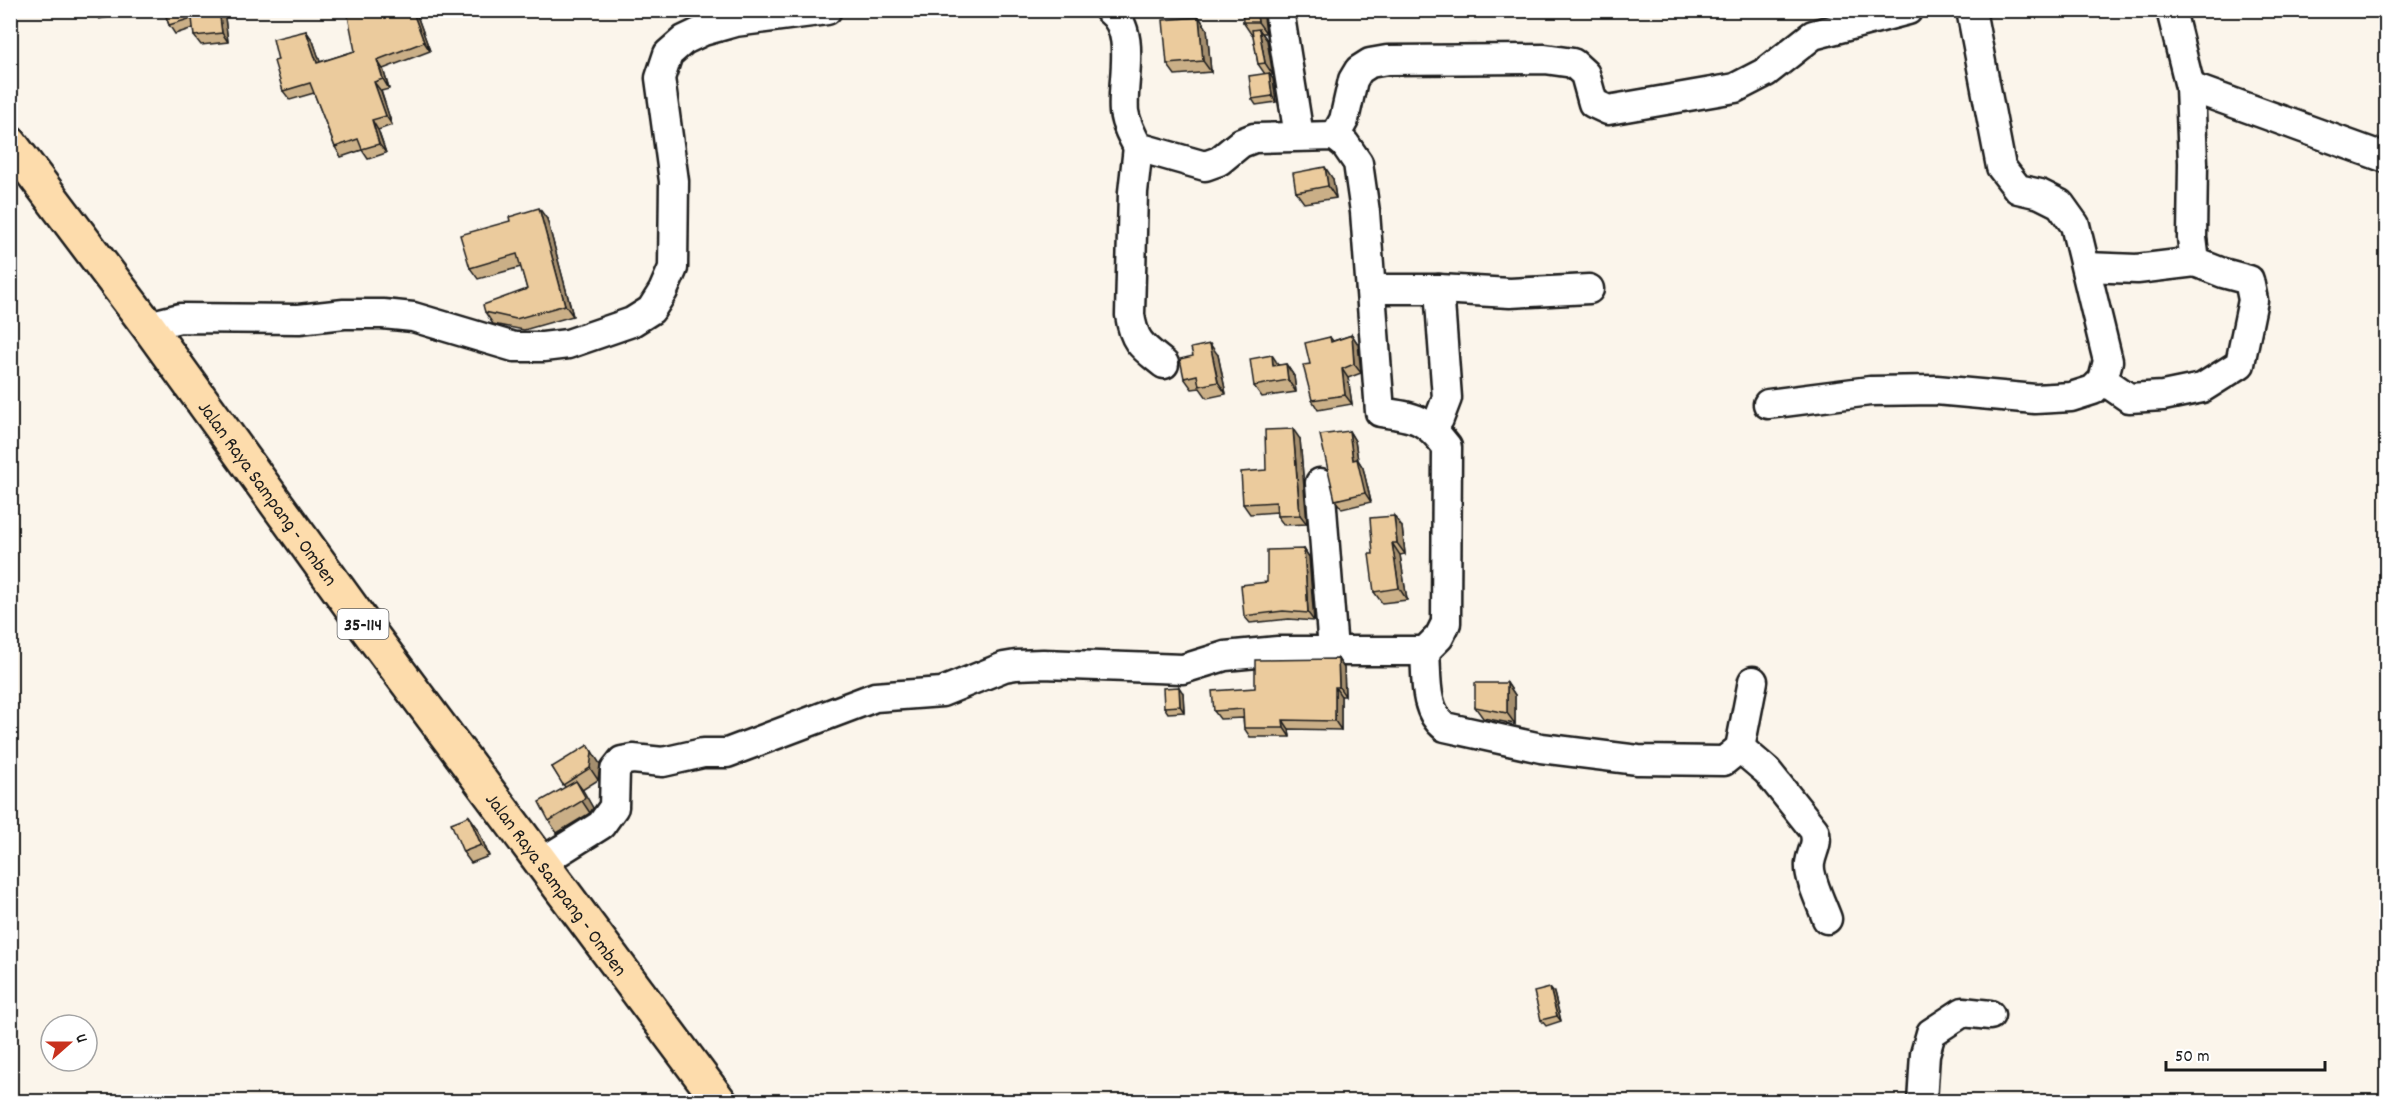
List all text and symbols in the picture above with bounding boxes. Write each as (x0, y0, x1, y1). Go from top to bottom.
street label: Jalan Raya Sampang - Omben (190, 396, 343, 593)
road number: 35-114 (338, 609, 388, 639)
street label: Jalan Raya Sampang - Omben (477, 788, 633, 983)
north arrow (39, 1013, 99, 1073)
text: U (69, 1031, 93, 1047)
scale bar (2166, 1034, 2325, 1072)
text: 50 m (2175, 1045, 2210, 1070)

